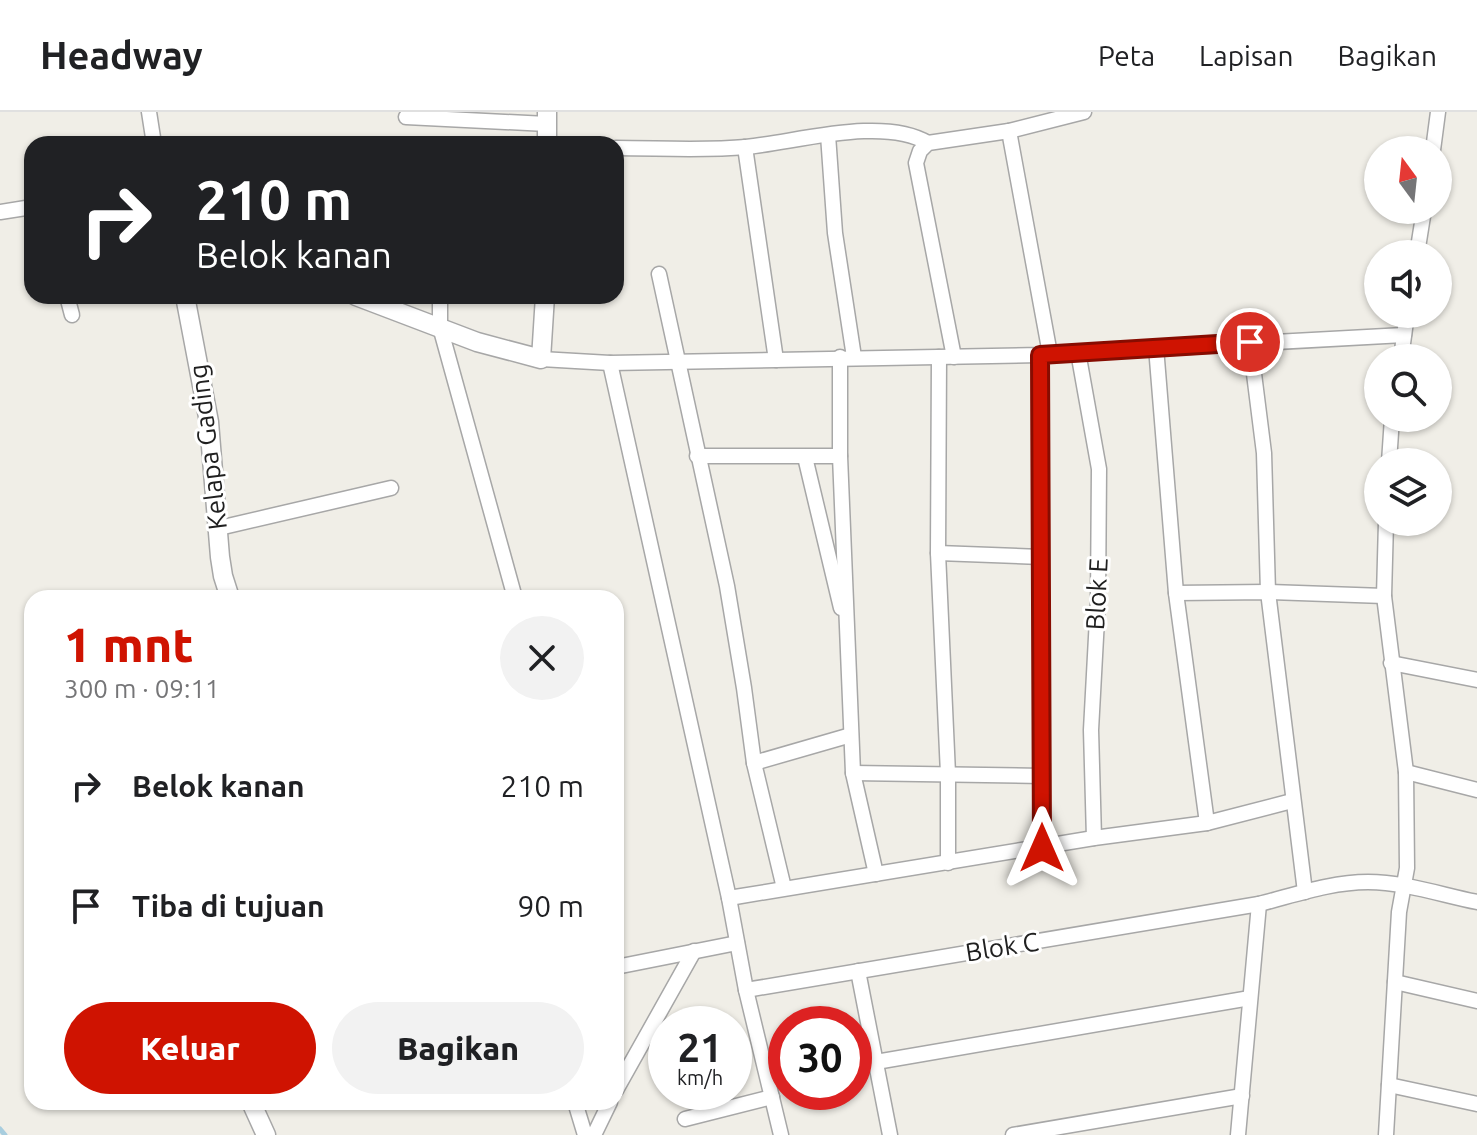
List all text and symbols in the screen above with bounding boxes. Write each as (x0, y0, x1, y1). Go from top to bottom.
text: Headway (40, 34, 203, 76)
text: Peta (1098, 40, 1155, 71)
text: Lapisan (1199, 40, 1293, 71)
text: Bagikan (1337, 40, 1437, 71)
north arrow (1364, 136, 1452, 224)
map controls (1364, 136, 1452, 536)
icon: right (64, 168, 168, 272)
text: 210 m (196, 168, 352, 231)
text: Belok kanan (196, 234, 392, 275)
button: sound (1364, 240, 1452, 328)
pin (1216, 308, 1284, 376)
icon: arrive (1228, 320, 1272, 364)
button: search (1364, 344, 1452, 432)
street label: Kelapa Gading (183, 363, 232, 531)
button: layers (1364, 448, 1452, 536)
street label: Blok E (1080, 557, 1113, 631)
button: close (500, 616, 584, 700)
text: 1 mnt (64, 617, 194, 671)
text: 300 m · 09:11 (64, 674, 220, 703)
icon: right (64, 764, 108, 808)
text: Belok kanan (132, 769, 305, 803)
text: 210 m (500, 769, 584, 803)
position arrow (1000, 806, 1084, 890)
icon: arrive (64, 884, 108, 928)
text: Tiba di tujuan (132, 889, 325, 923)
text: 90 m (517, 889, 584, 923)
street label: Blok C (963, 926, 1041, 967)
button: Keluar (64, 1002, 316, 1094)
button: Bagikan (332, 1002, 584, 1094)
speed limit sign: 30 (768, 1006, 872, 1110)
text: 21 (677, 1025, 723, 1070)
text: km/h (677, 1066, 723, 1089)

